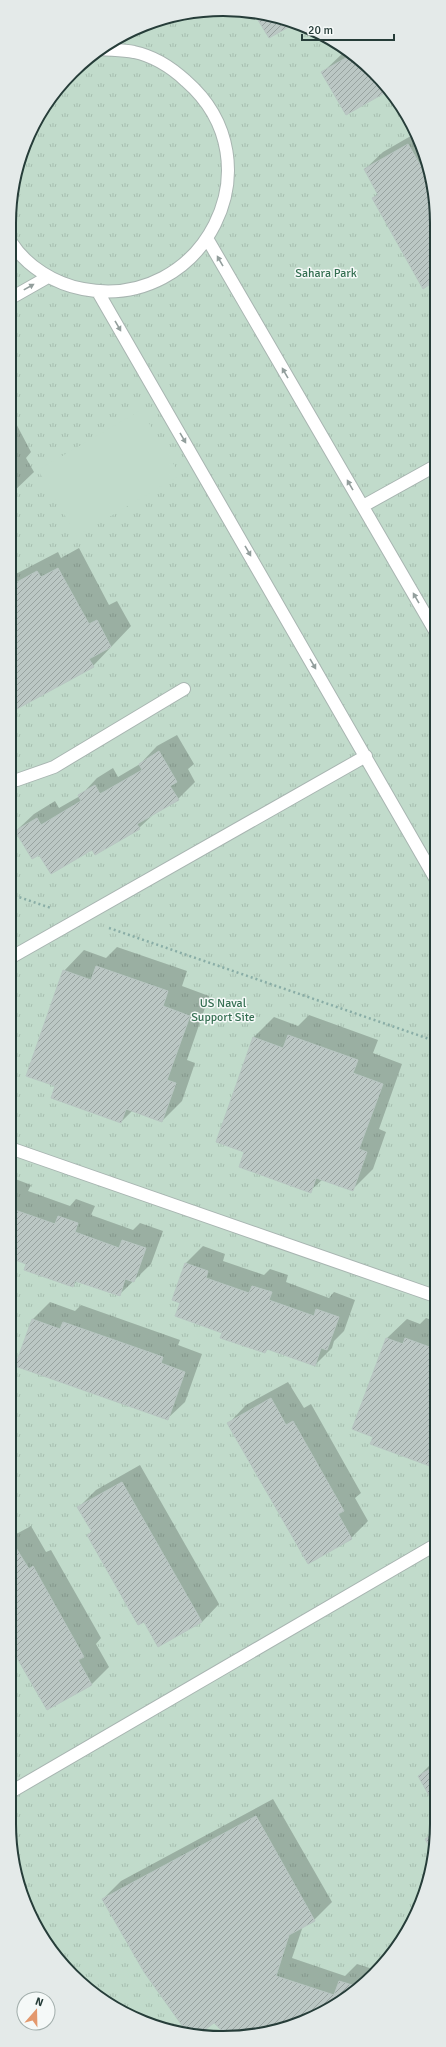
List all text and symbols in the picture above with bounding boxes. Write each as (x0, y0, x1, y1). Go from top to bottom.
scale bar (302, 16, 394, 42)
text: 20 m (308, 23, 333, 38)
one-way arrow (216, 255, 223, 266)
park label: Sahara Park (295, 266, 357, 281)
one-way arrow (24, 284, 35, 291)
one-way arrow (114, 320, 121, 332)
one-way arrow (281, 367, 288, 379)
one-way arrow (179, 432, 186, 444)
one-way arrow (347, 479, 354, 491)
one-way arrow (244, 545, 251, 557)
one-way arrow (412, 592, 419, 604)
one-way arrow (309, 658, 316, 669)
park label: US Naval Support Site (191, 996, 255, 1025)
north arrow (16, 1991, 56, 2031)
text: N (33, 1995, 45, 2009)

